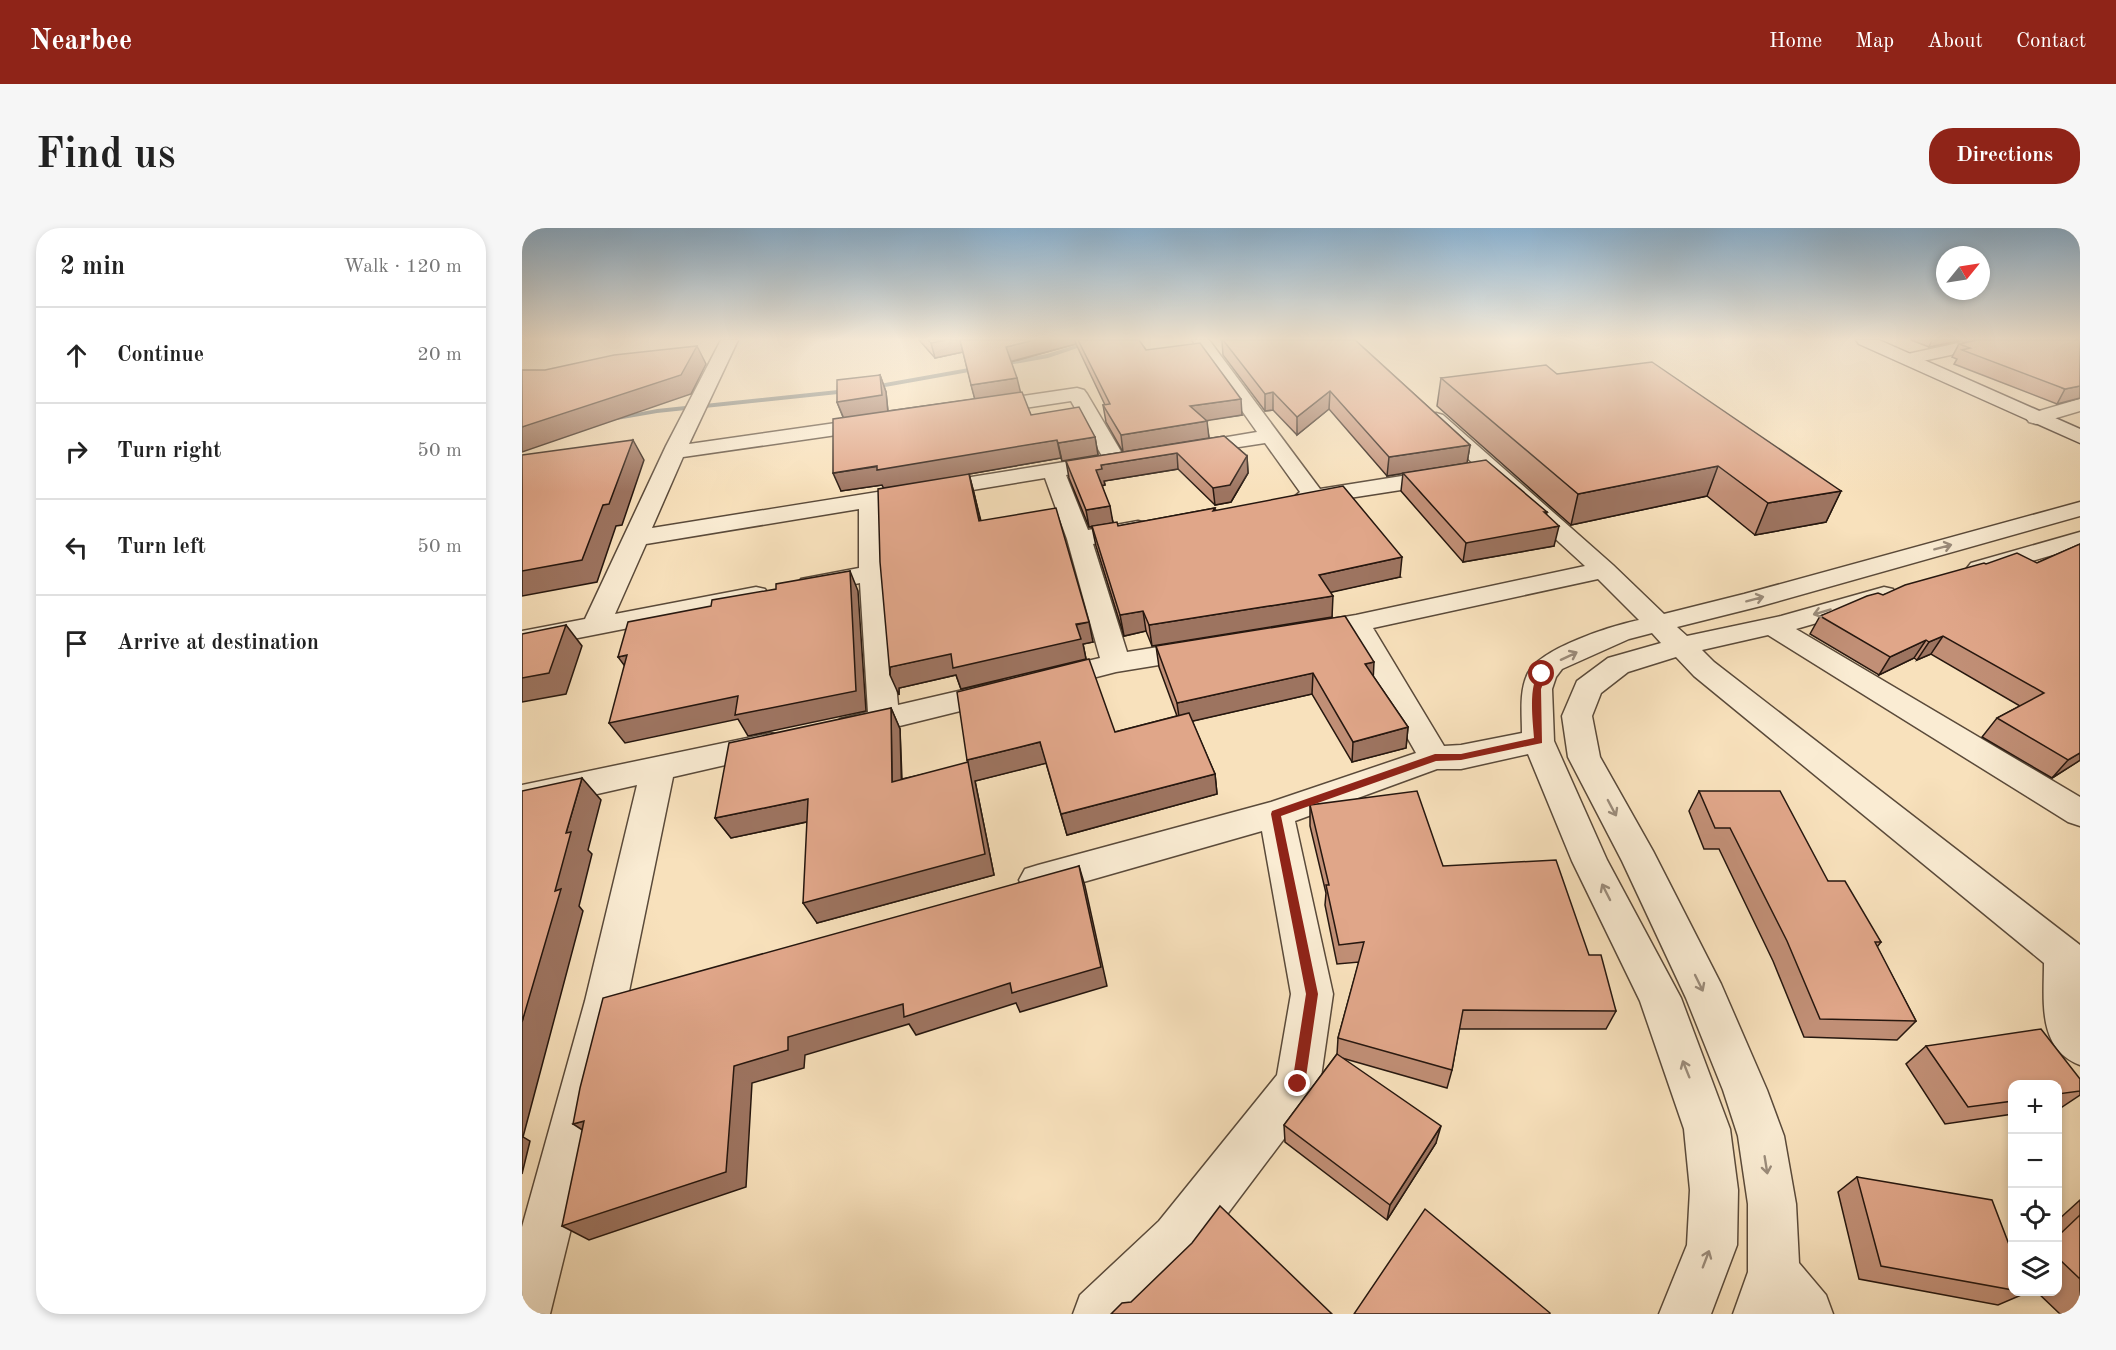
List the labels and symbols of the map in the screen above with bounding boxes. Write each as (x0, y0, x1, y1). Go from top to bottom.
north arrow (1936, 246, 1990, 300)
one-way arrow (1933, 541, 1952, 552)
one-way arrow (1745, 592, 1764, 604)
one-way arrow (1813, 607, 1832, 619)
one-way arrow (1559, 649, 1577, 661)
route start (1528, 660, 1554, 686)
one-way arrow (1607, 799, 1618, 817)
one-way arrow (1599, 884, 1611, 902)
one-way arrow (1694, 973, 1706, 991)
one-way arrow (1680, 1061, 1691, 1079)
route end (1284, 1070, 1310, 1096)
one-way arrow (1761, 1155, 1772, 1175)
one-way arrow (1701, 1251, 1712, 1269)

